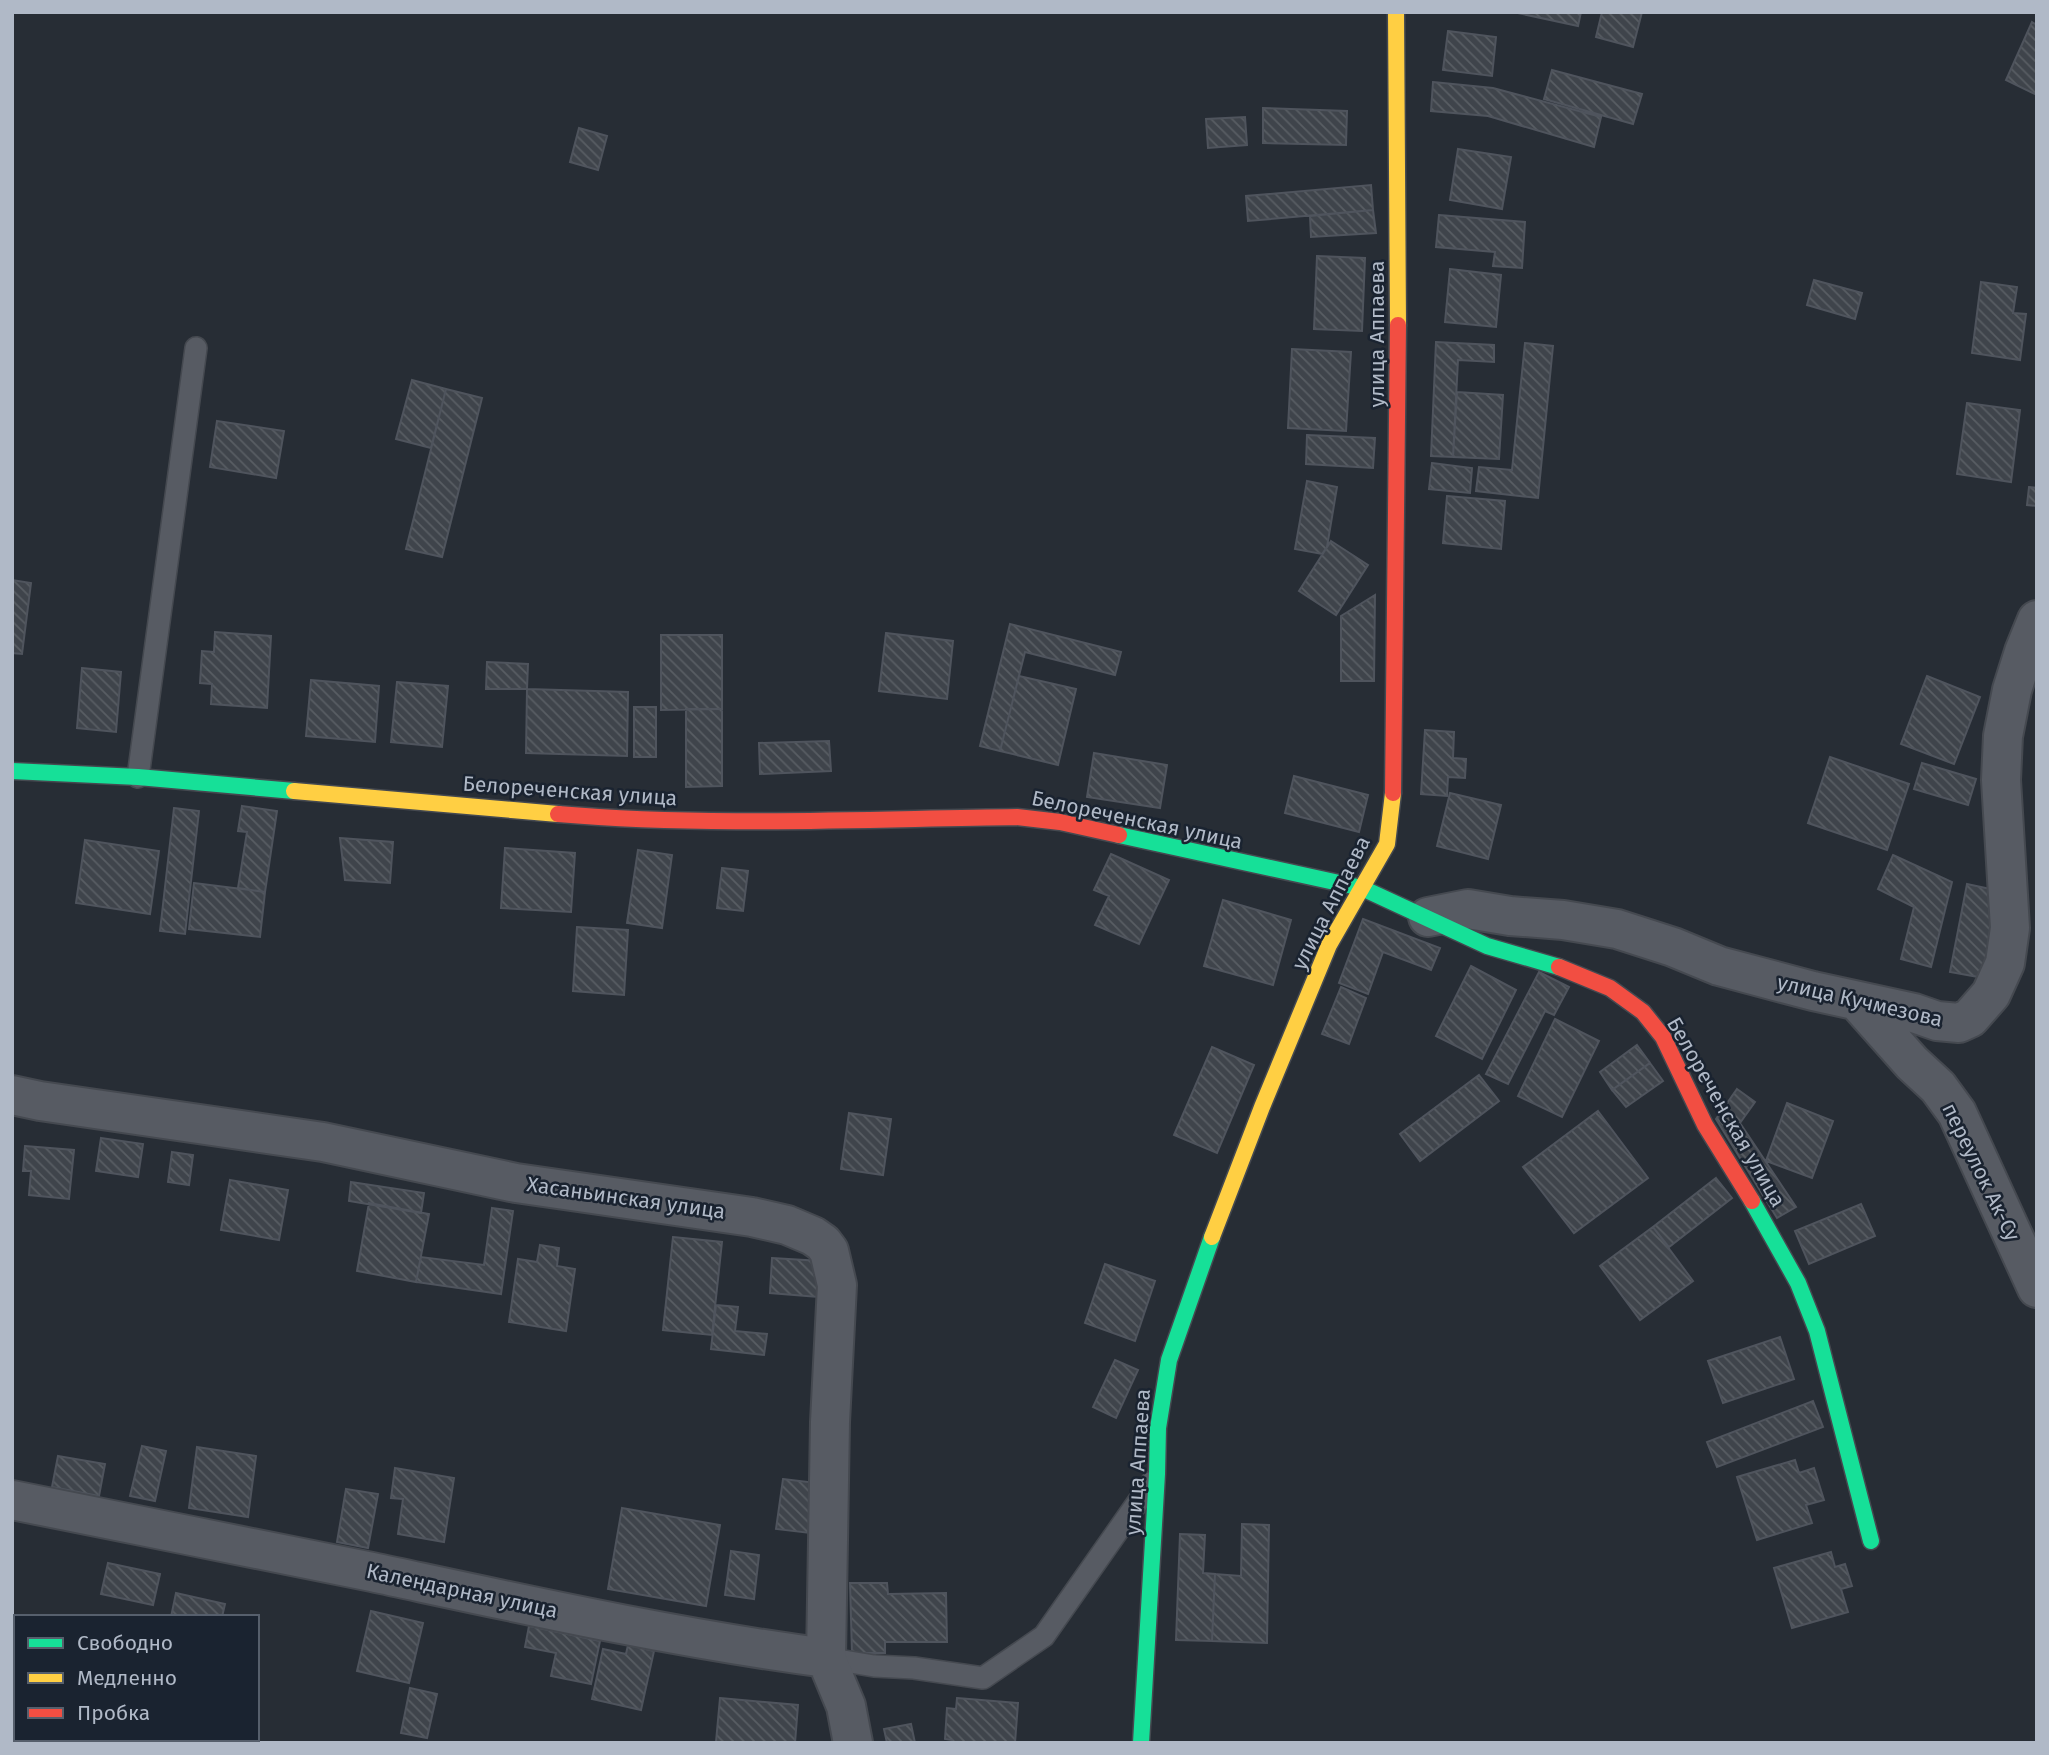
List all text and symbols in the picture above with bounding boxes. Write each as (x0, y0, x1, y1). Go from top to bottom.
street label: улица Аппаева (1364, 261, 1390, 407)
street label: Белореченская улица (462, 771, 678, 811)
street label: Белореченская улица (1029, 785, 1245, 855)
street label: улица Аппаева (1286, 832, 1376, 974)
street label: улица Кучмезова (1775, 969, 1945, 1033)
street label: Белореченская улица (1661, 1012, 1791, 1212)
street label: переулок Ак-Су (1936, 1099, 2026, 1246)
street label: Хасаньинская улица (525, 1171, 727, 1225)
street label: улица Аппаева (1120, 1388, 1156, 1536)
street label: Календарная улица (364, 1558, 560, 1624)
legend (14, 1615, 259, 1741)
text: Свободно (77, 1630, 173, 1656)
text: Медленно (77, 1665, 177, 1691)
text: Пробка (77, 1700, 150, 1726)

